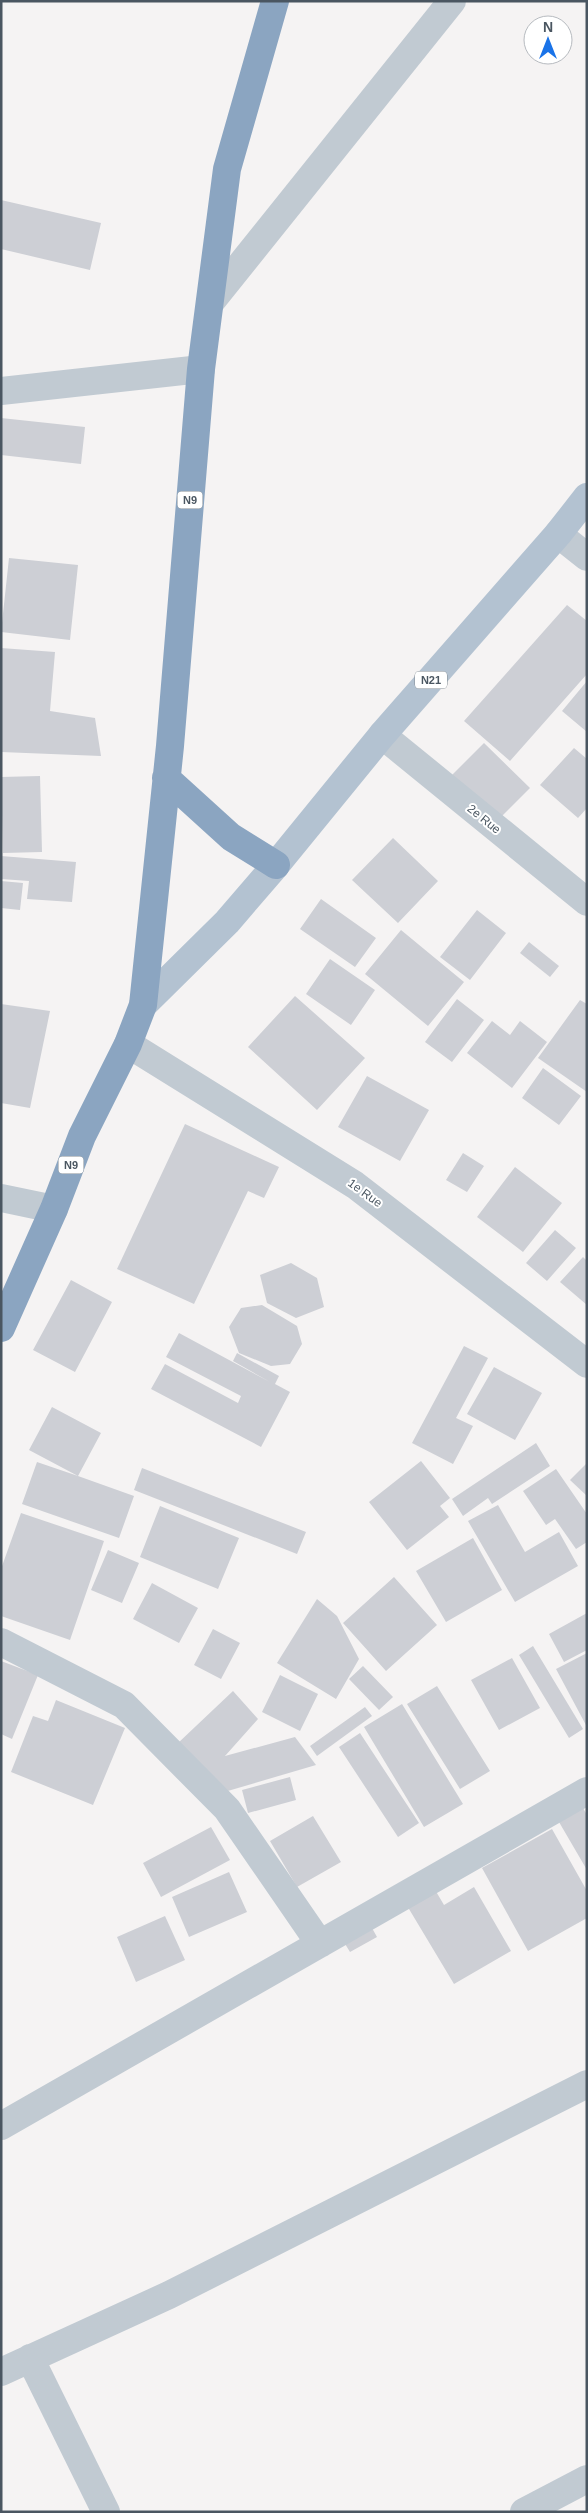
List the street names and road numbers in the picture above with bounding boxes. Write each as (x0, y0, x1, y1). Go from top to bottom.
road number: N9 (178, 492, 202, 508)
road number: N21 (415, 672, 447, 688)
street label: 2e Rue (465, 801, 504, 837)
road number: N9 (58, 1156, 84, 1174)
street label: 1e Rue (345, 1176, 385, 1210)

